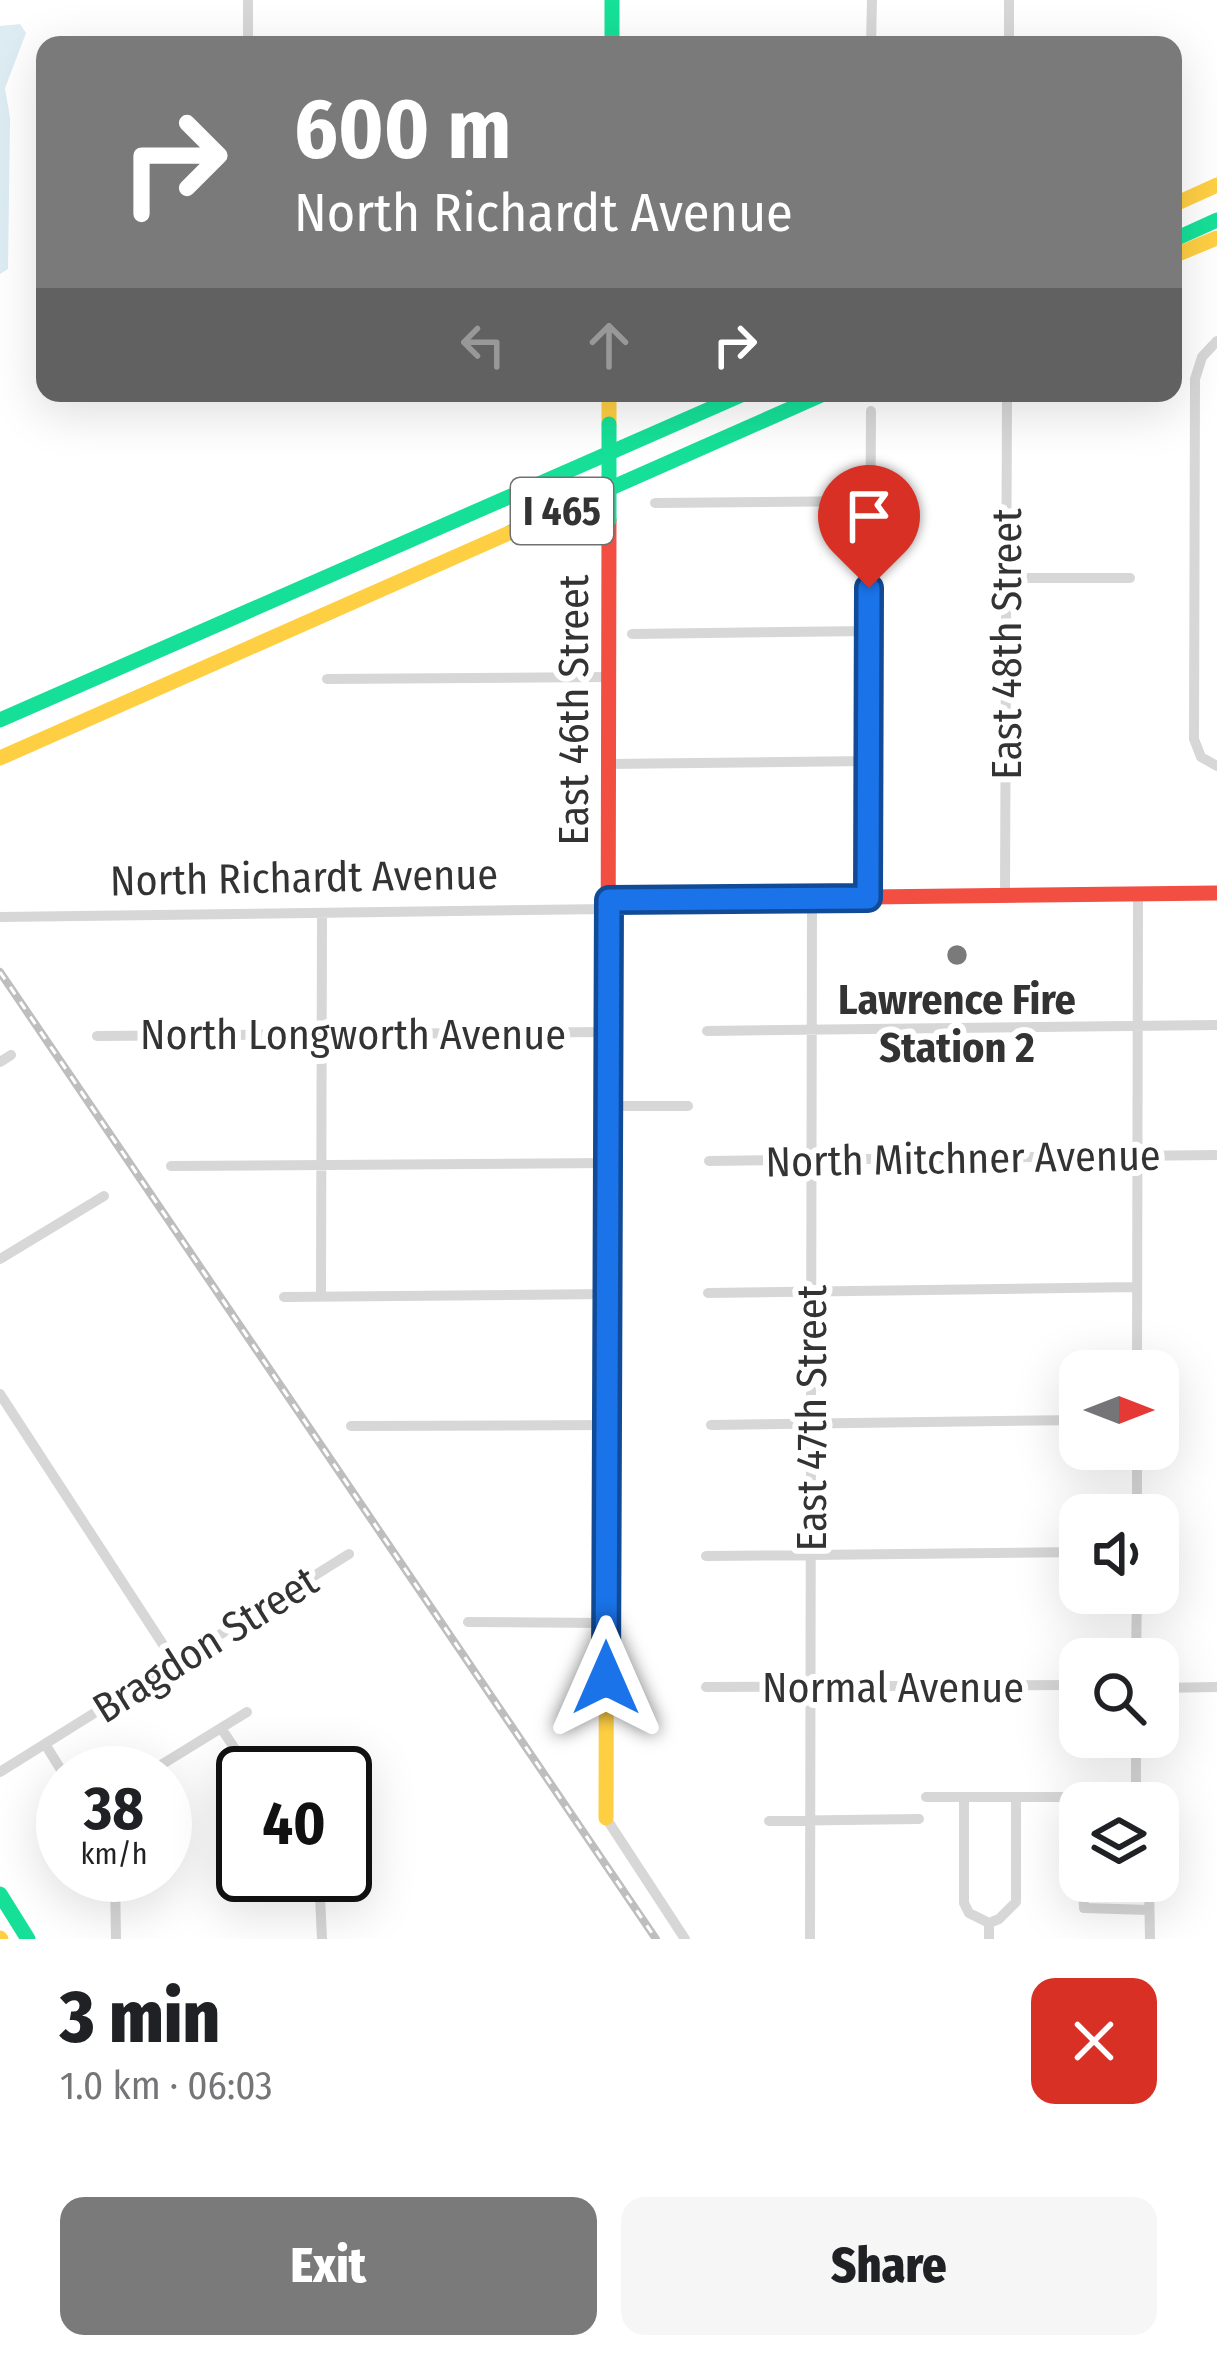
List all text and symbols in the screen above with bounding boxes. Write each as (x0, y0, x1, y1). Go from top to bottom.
text: 600 m (294, 79, 511, 180)
icon: right (96, 84, 252, 240)
text: North Richardt Avenue (294, 181, 793, 245)
icon: left (450, 312, 516, 378)
icon: ahead (576, 312, 642, 378)
icon: right (702, 312, 768, 378)
pin (818, 465, 920, 588)
road number: I 465 (511, 478, 613, 544)
icon: arrive (836, 483, 902, 549)
street label: East 48th Street (982, 508, 1032, 780)
street label: East 46th Street (549, 574, 599, 846)
street label: North Richardt Avenue (110, 850, 498, 906)
marker: Lawrence Fire Station 2 (944, 942, 970, 968)
place label: Lawrence Fire Station 2 (838, 975, 1076, 1073)
street label: North Longworth Avenue (140, 1010, 566, 1060)
street label: North Mitchner Avenue (765, 1131, 1161, 1187)
street label: East 47th Street (787, 1284, 837, 1551)
north arrow (1059, 1350, 1179, 1470)
map controls (1059, 1350, 1179, 1902)
button: sound (1059, 1494, 1179, 1614)
street label: Bragdon Street (84, 1556, 327, 1734)
position arrow (543, 1615, 669, 1741)
button: search (1059, 1638, 1179, 1758)
street label: Normal Avenue (762, 1663, 1024, 1713)
speed limit sign: 40 (216, 1746, 372, 1902)
text: 38 (84, 1773, 144, 1845)
button: layers (1059, 1782, 1179, 1902)
text: km/h (81, 1836, 147, 1872)
text: 3 min (60, 1975, 220, 2061)
button: close (1031, 1978, 1157, 2104)
text: 1.0 km · 06:03 (60, 2063, 273, 2109)
button: Exit (60, 2197, 597, 2335)
button: Share (621, 2197, 1157, 2335)

